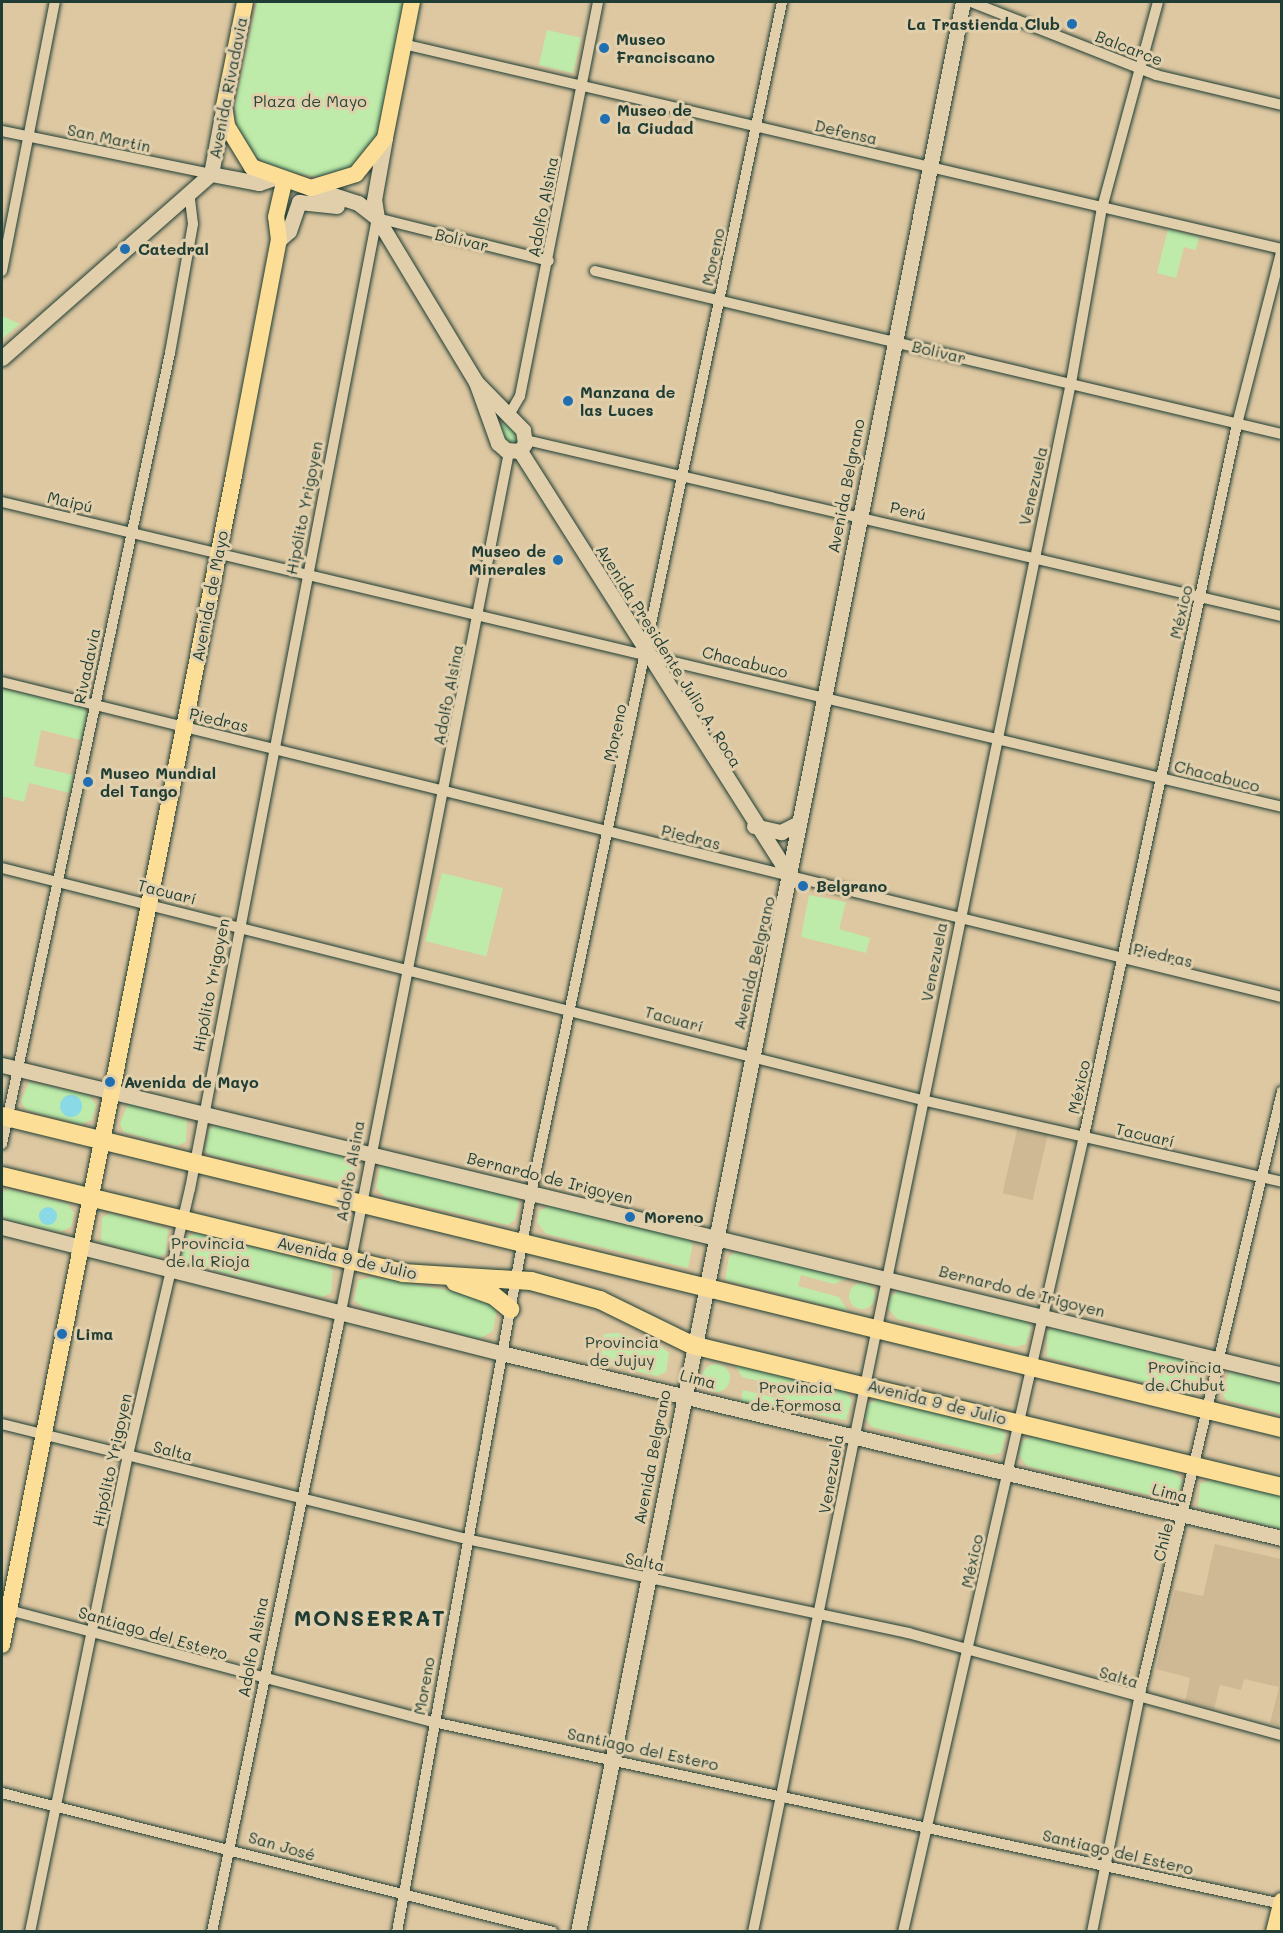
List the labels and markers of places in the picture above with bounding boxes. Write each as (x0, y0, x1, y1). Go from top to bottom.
place label: La Trastienda Club (907, 14, 1060, 34)
marker: La Trastienda Club (1065, 17, 1079, 31)
place label: Museo Franciscano (616, 29, 715, 67)
marker: Museo Franciscano (597, 41, 611, 55)
place label: Museo de la Ciudad (617, 100, 693, 138)
marker: Museo de la Ciudad (598, 112, 612, 126)
place label: Catedral (138, 239, 209, 259)
marker: Catedral (116, 240, 134, 258)
place label: Manzana de las Luces (580, 382, 675, 420)
marker: Manzana de las Luces (561, 394, 575, 408)
place label: Museo de Minerales (469, 541, 546, 579)
marker: Museo de Minerales (551, 553, 565, 567)
place label: Museo Mundial del Tango (100, 763, 216, 801)
marker: Museo Mundial del Tango (81, 775, 95, 789)
place label: Belgrano (816, 876, 887, 896)
marker: Belgrano (794, 877, 812, 895)
place label: Avenida de Mayo (124, 1072, 259, 1092)
marker: Avenida de Mayo (101, 1073, 119, 1091)
place label: Moreno (644, 1207, 703, 1227)
marker: Moreno (621, 1208, 639, 1226)
place label: Lima (76, 1324, 113, 1344)
marker: Lima (53, 1325, 71, 1343)

